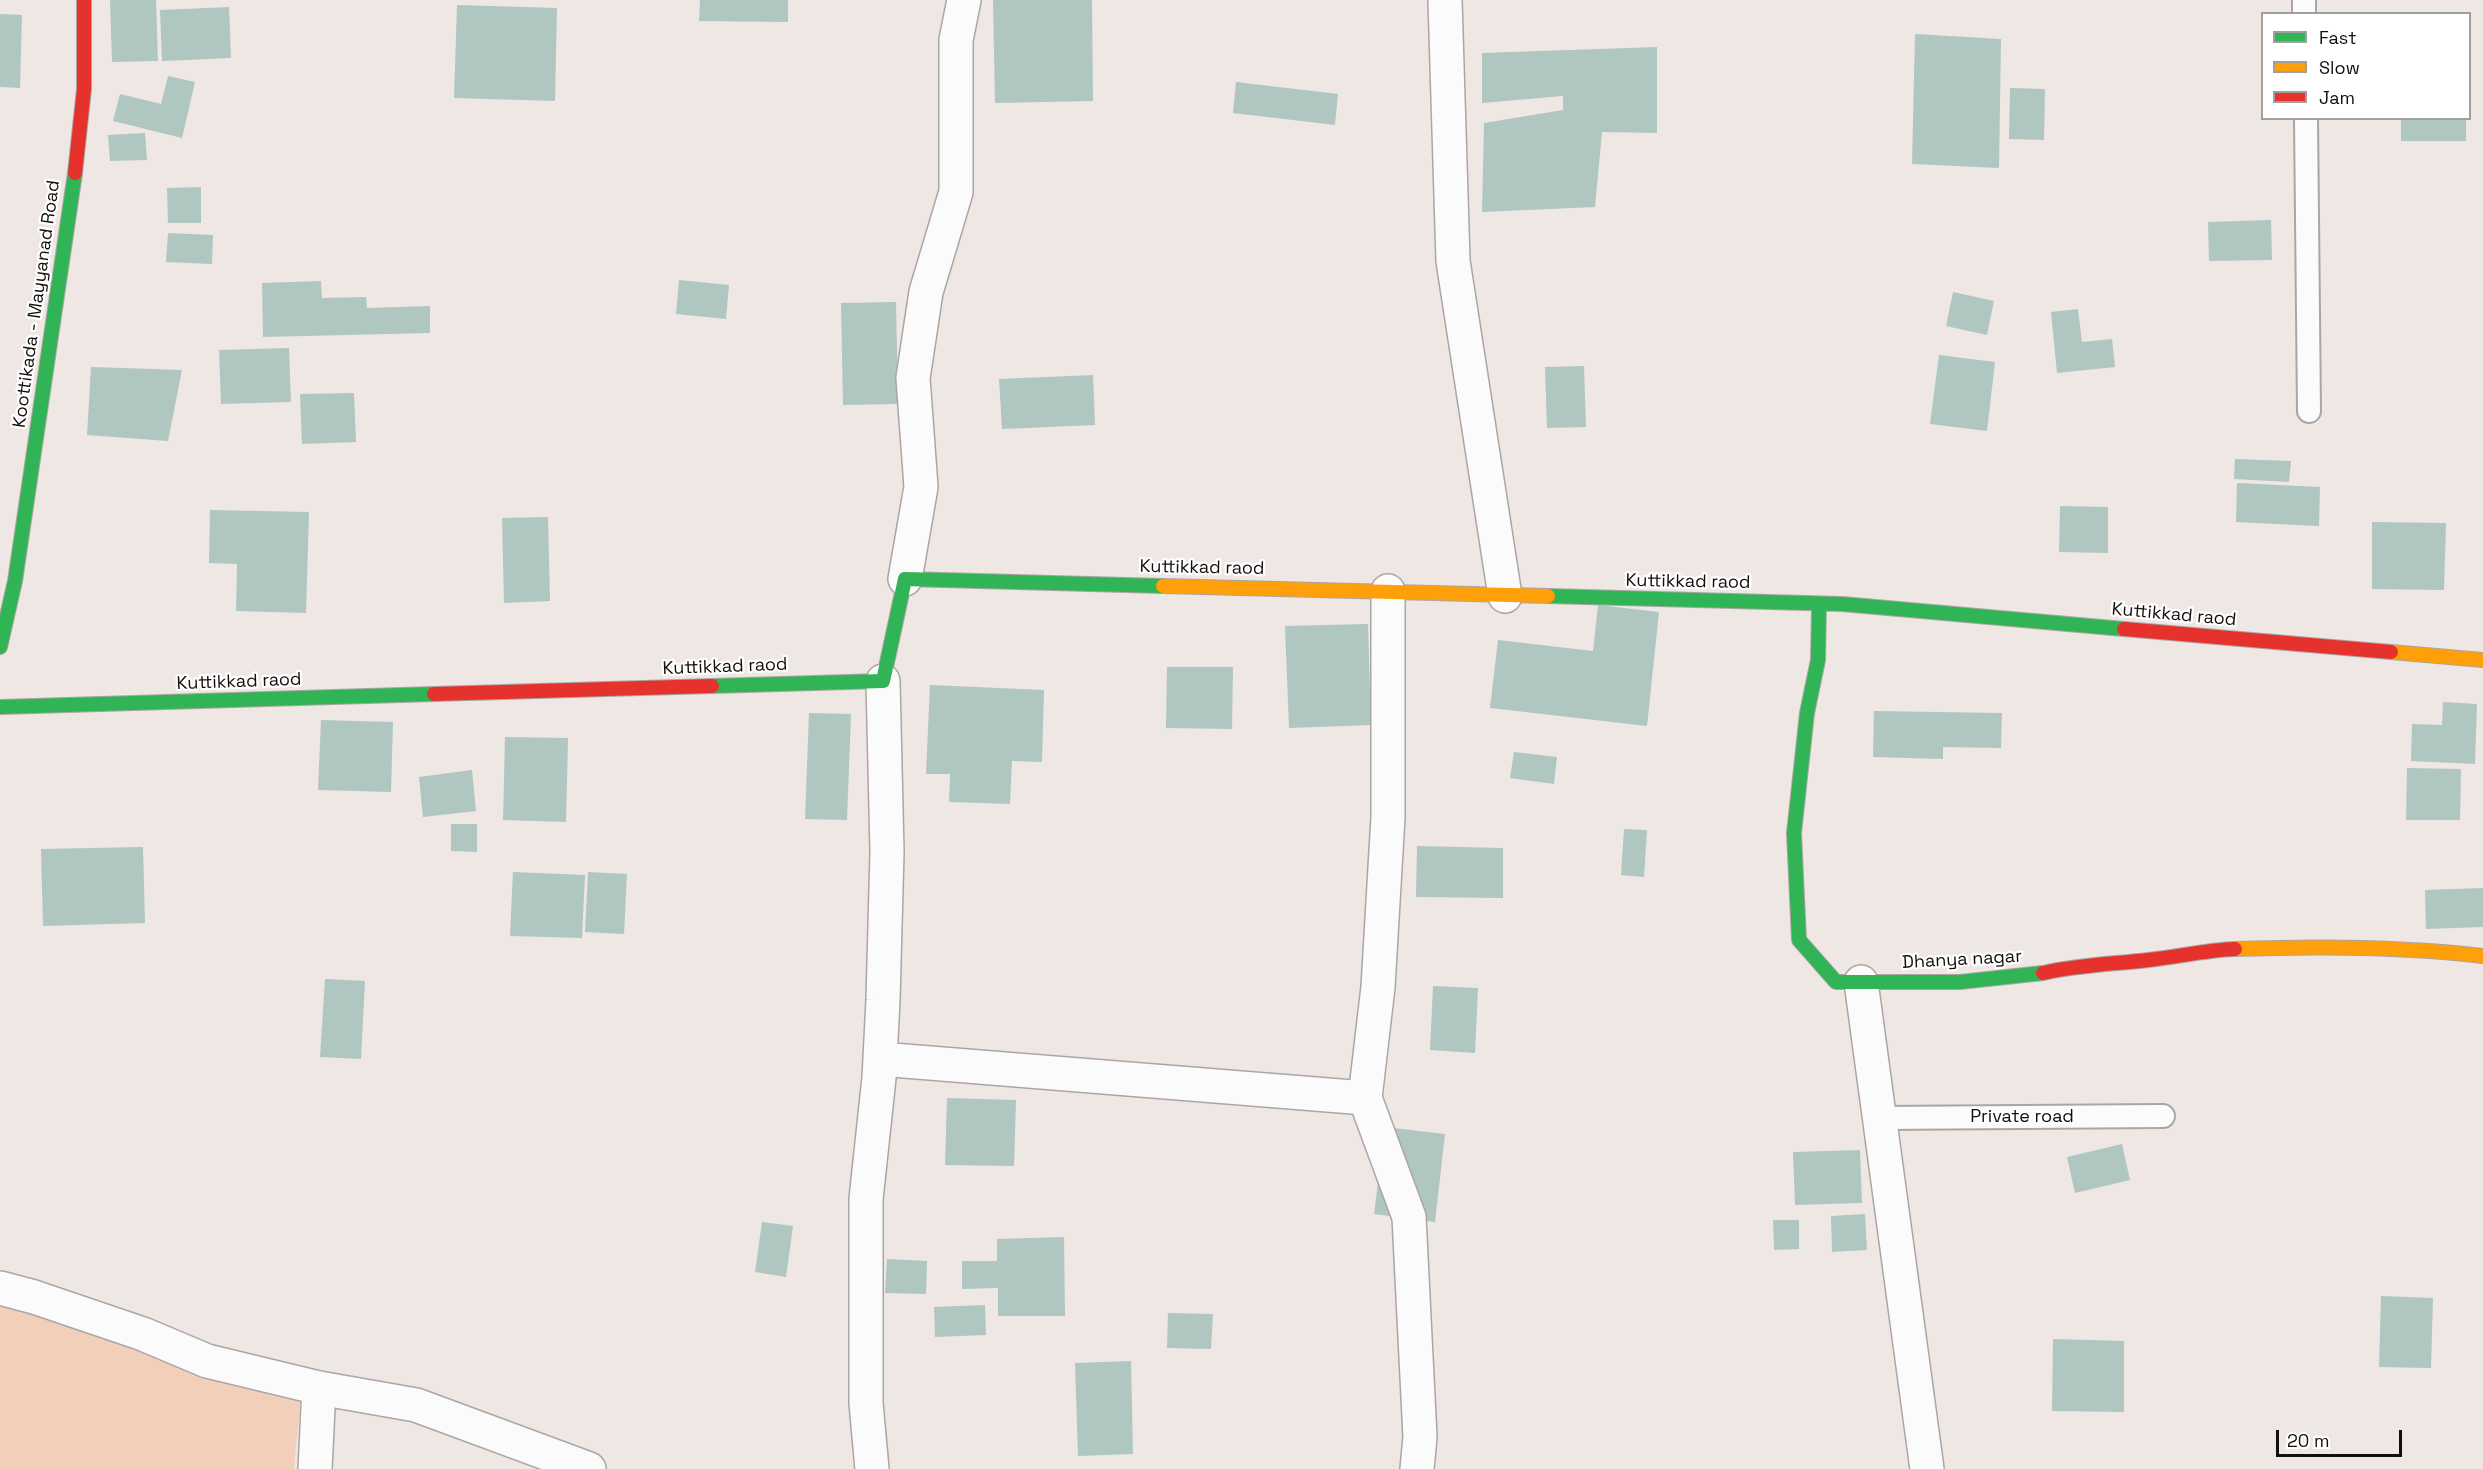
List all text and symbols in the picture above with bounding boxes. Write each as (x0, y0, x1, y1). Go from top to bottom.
legend (2261, 12, 2471, 120)
text: Fast (2319, 26, 2356, 49)
text: Slow (2319, 56, 2360, 79)
text: Jam (2319, 86, 2355, 109)
street label: Koottikada - Mayyanad Road (9, 179, 65, 429)
street label: Kuttikkad raod (1139, 556, 1265, 580)
street label: Kuttikkad raod (1625, 570, 1751, 594)
street label: Kuttikkad raod (2111, 599, 2237, 631)
street label: Kuttikkad raod (662, 654, 788, 680)
street label: Kuttikkad raod (176, 669, 302, 695)
street label: Dhanya nagar (1902, 946, 2022, 974)
street label: Private road (1970, 1106, 2074, 1128)
scale bar (2279, 1418, 2405, 1456)
text: 20 m (2287, 1429, 2330, 1452)

